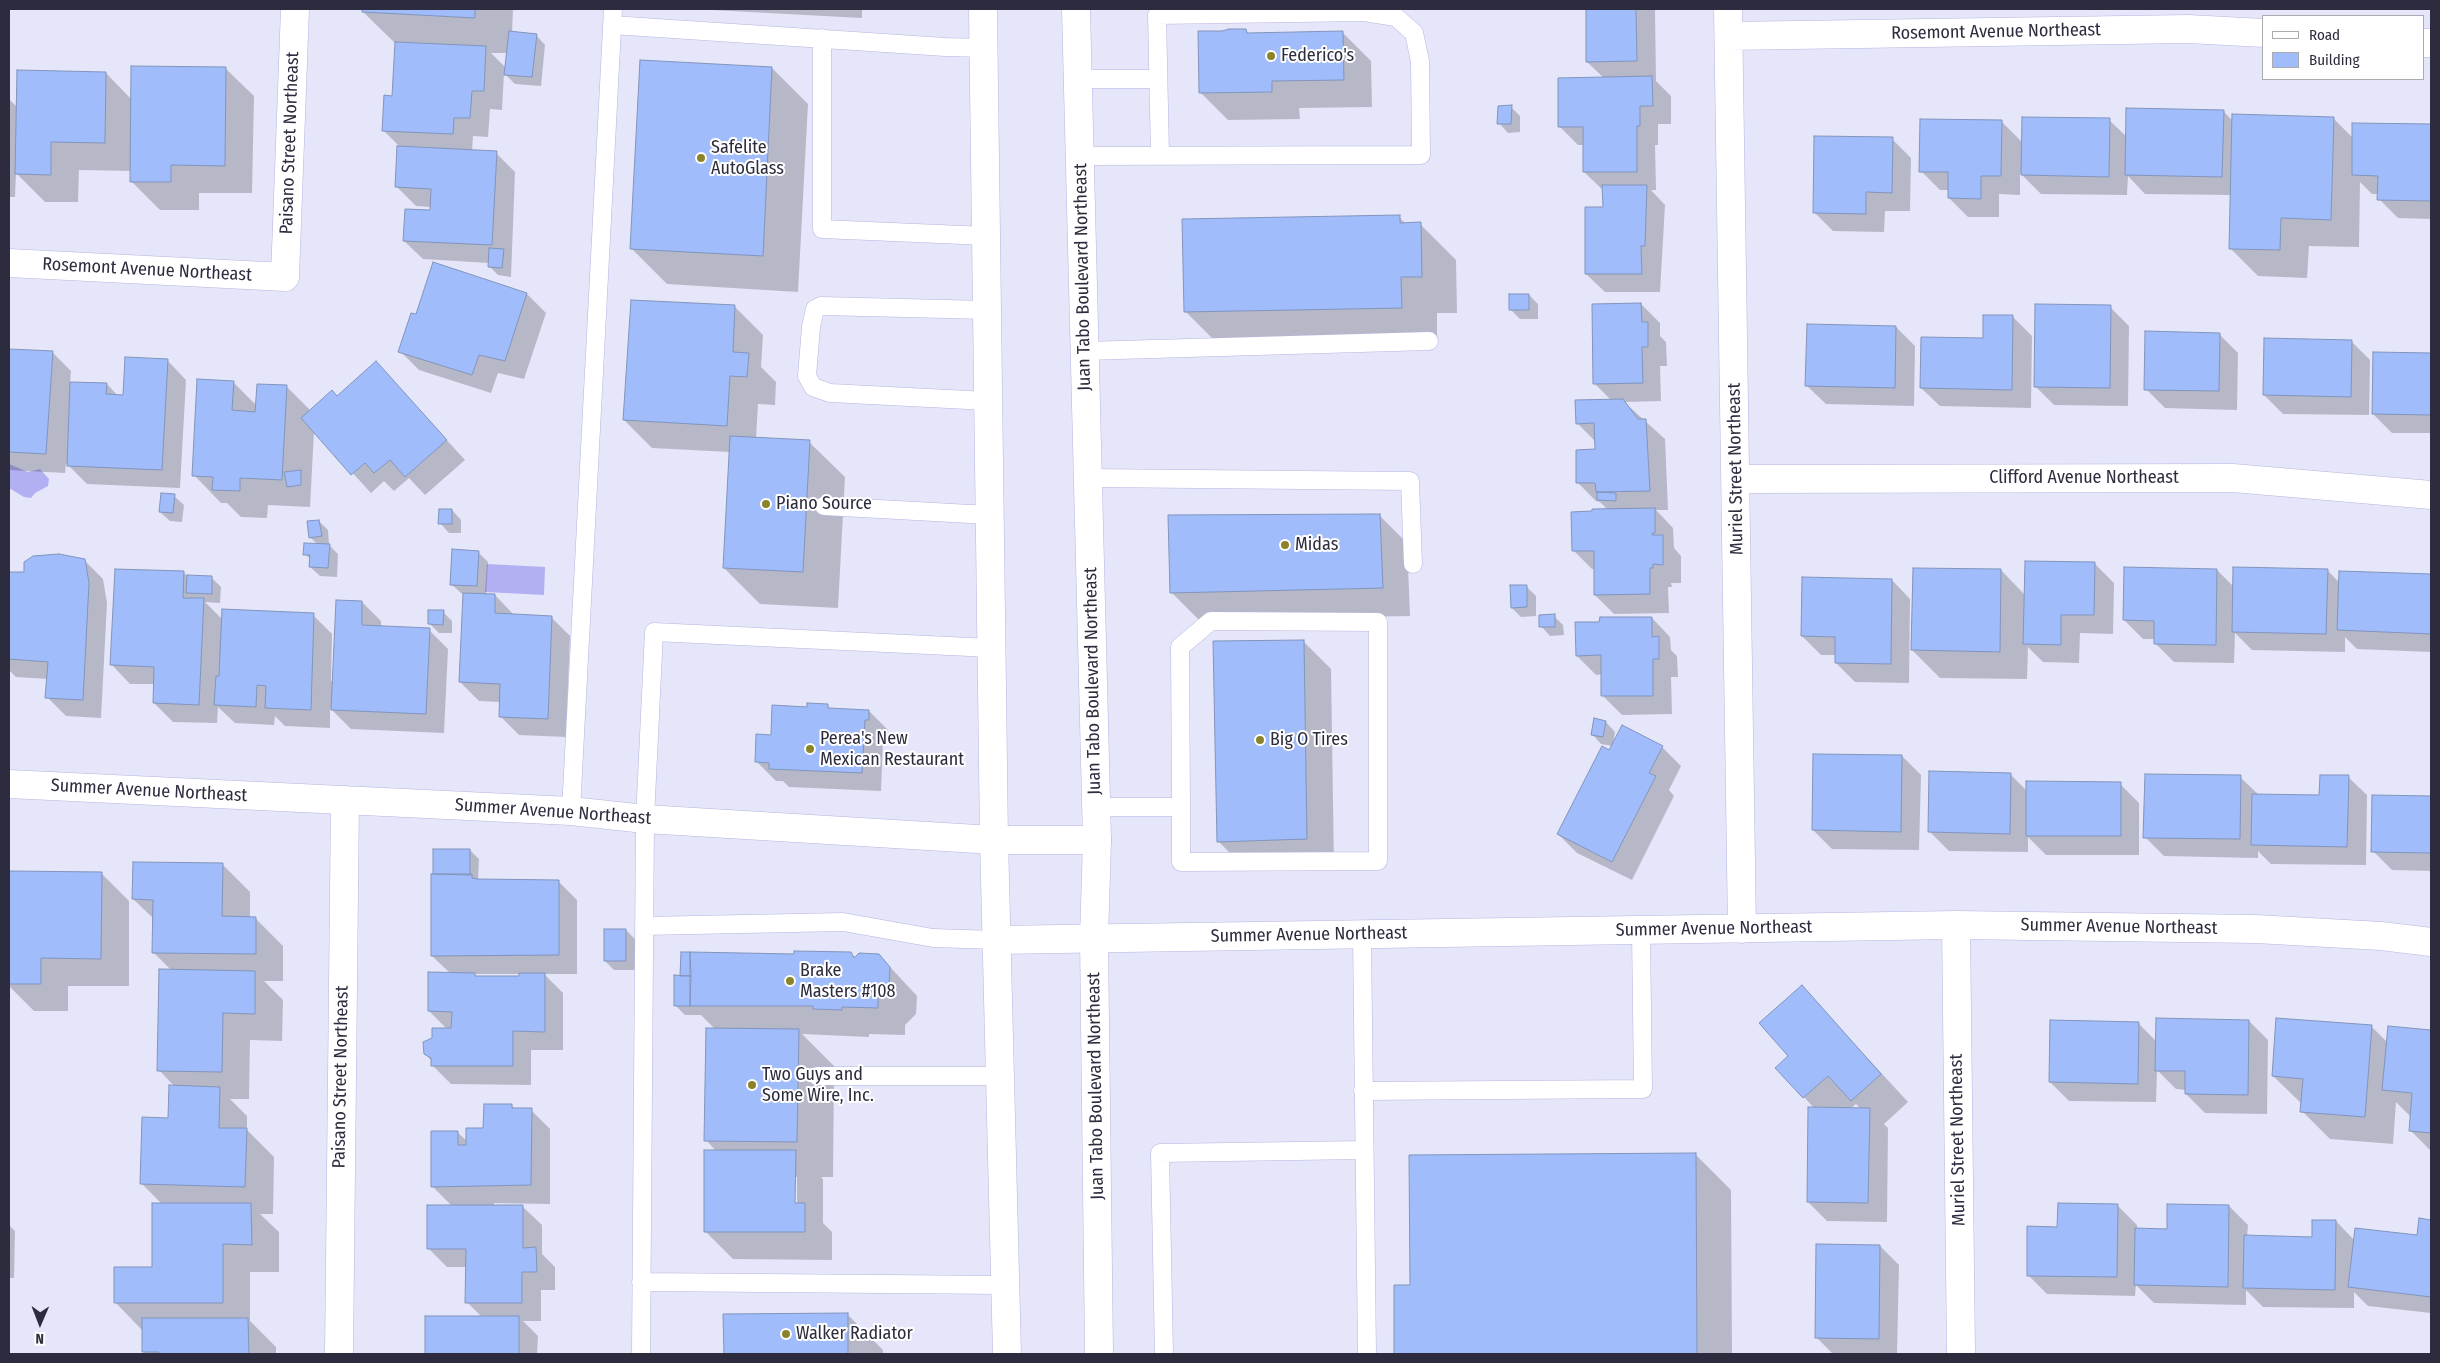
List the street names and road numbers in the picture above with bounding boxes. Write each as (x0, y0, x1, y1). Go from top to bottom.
street label: Rosemont Avenue Northeast (1891, 19, 2101, 45)
street label: Paisano Street Northeast (276, 51, 304, 235)
street label: Juan Tabo Boulevard Northeast (1070, 163, 1096, 391)
street label: Rosemont Avenue Northeast (42, 254, 252, 286)
street label: Muriel Street Northeast (1724, 383, 1748, 555)
street label: Clifford Avenue Northeast (1989, 467, 2179, 489)
street label: Juan Tabo Boulevard Northeast (1080, 567, 1106, 795)
street label: Summer Avenue Northeast (50, 775, 248, 807)
street label: Summer Avenue Northeast (454, 794, 652, 830)
street label: Summer Avenue Northeast (2020, 914, 2218, 940)
street label: Summer Avenue Northeast (1615, 916, 1813, 942)
street label: Summer Avenue Northeast (1210, 922, 1408, 948)
street label: Juan Tabo Boulevard Northeast (1083, 972, 1109, 1200)
street label: Paisano Street Northeast (329, 985, 353, 1169)
street label: Muriel Street Northeast (1946, 1054, 1970, 1226)

